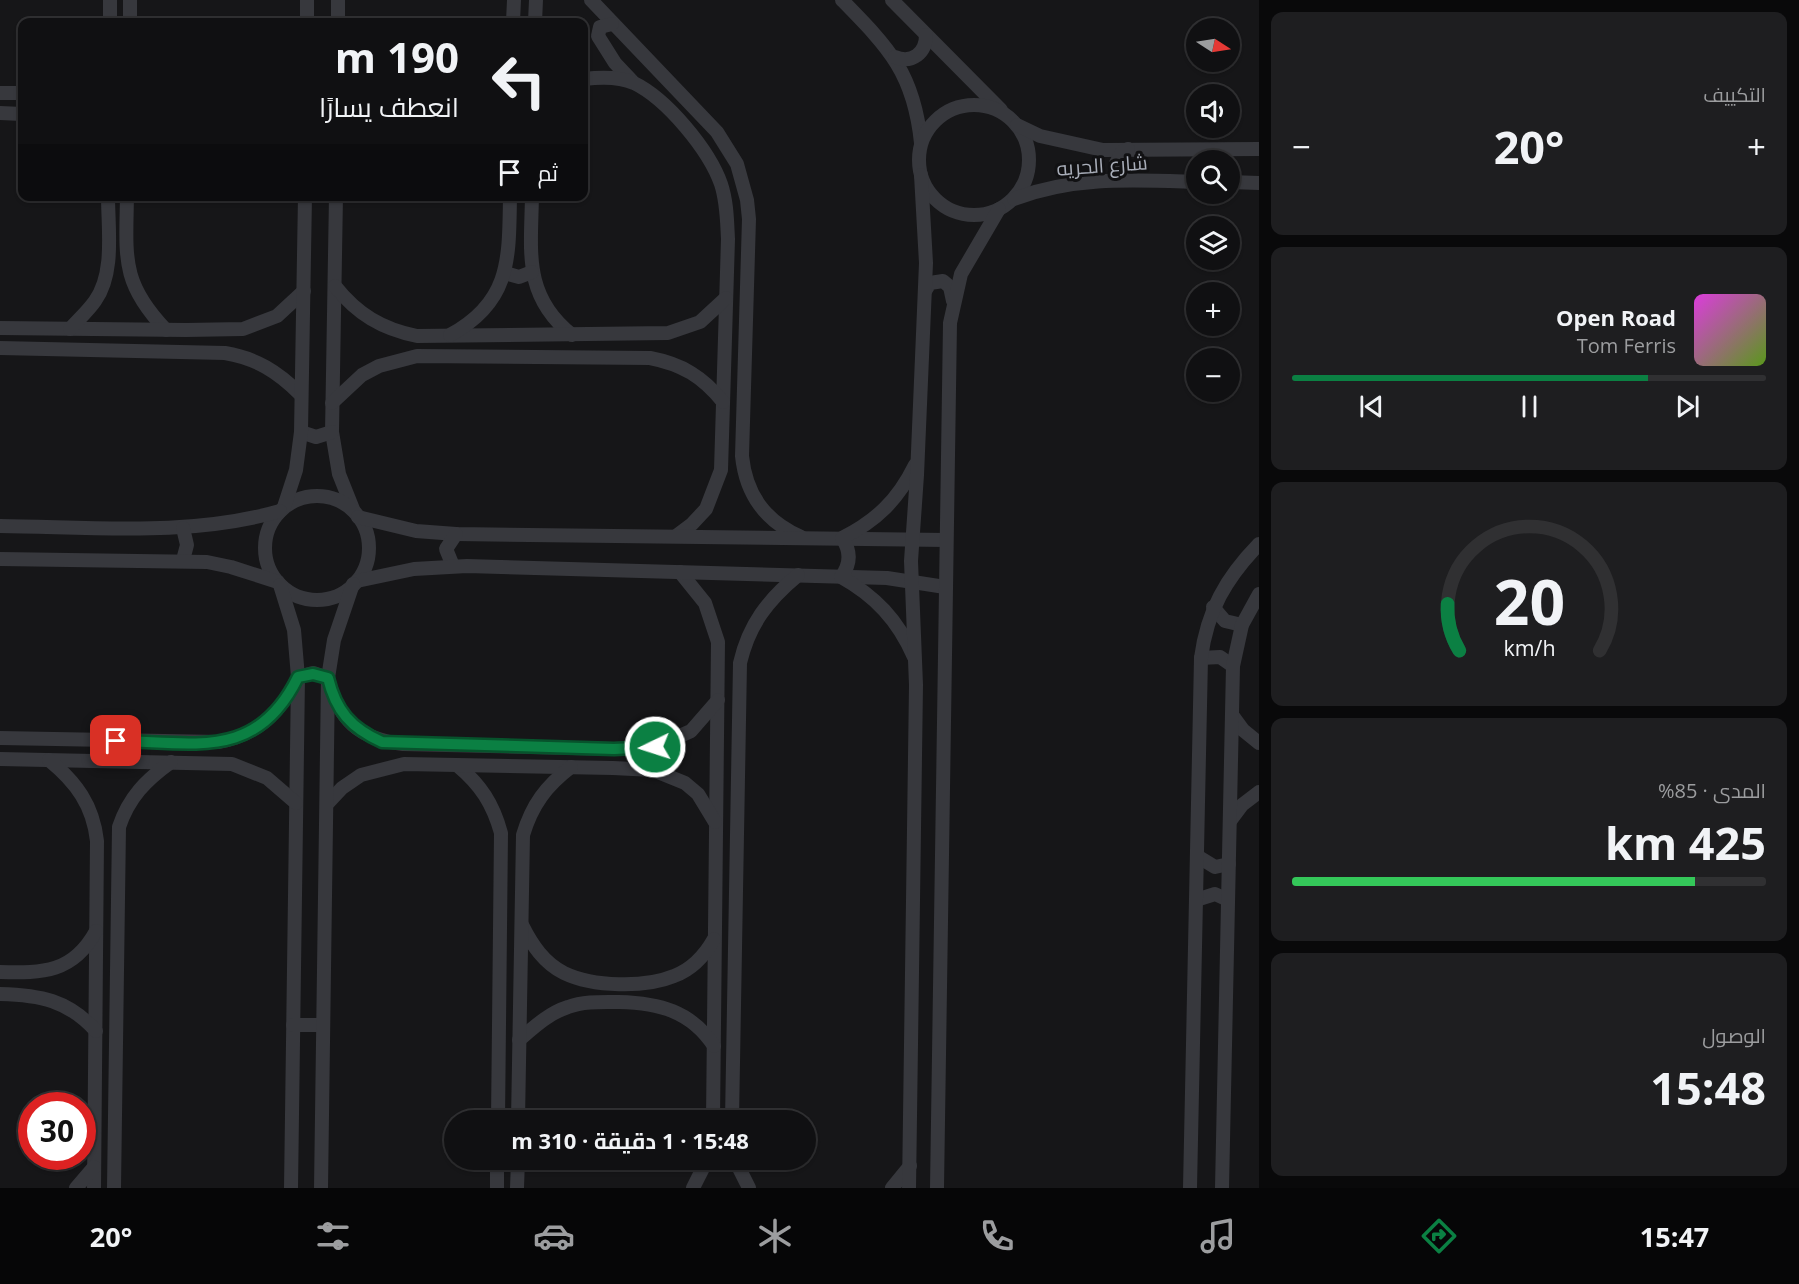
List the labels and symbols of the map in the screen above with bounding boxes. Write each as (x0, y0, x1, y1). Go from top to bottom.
north arrow (1186, 18, 1240, 72)
street label: شارع الحريه (1055, 148, 1149, 183)
pin (90, 715, 141, 766)
position arrow (623, 715, 687, 779)
speed limit sign: 30 (18, 1092, 96, 1170)

